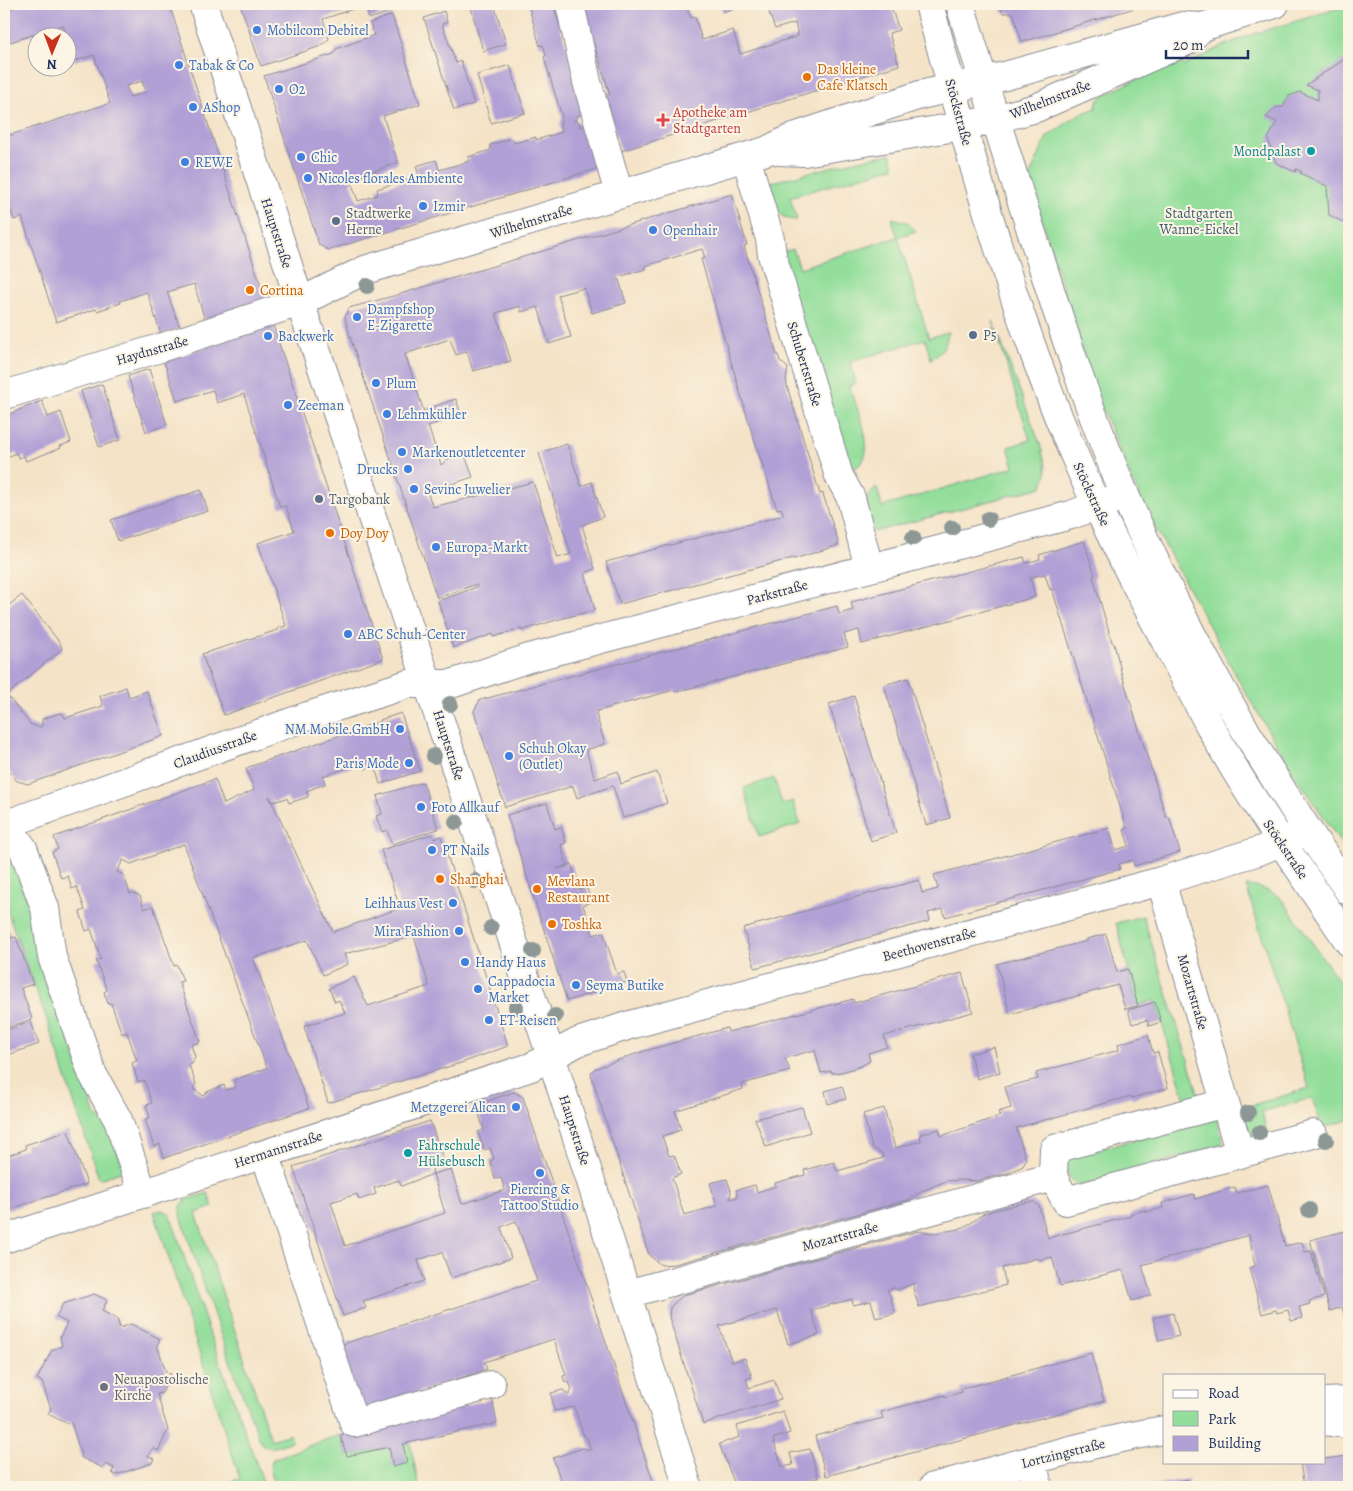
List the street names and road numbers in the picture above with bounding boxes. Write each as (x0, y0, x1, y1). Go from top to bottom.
street label: Wilhelmstraße (1006, 75, 1093, 124)
street label: Stöckstraße (940, 77, 977, 148)
street label: Hauptstraße (256, 196, 297, 271)
street label: Wilhelmstraße (487, 200, 575, 243)
street label: Schubertstraße (783, 319, 826, 409)
street label: Haydnstraße (114, 331, 190, 370)
street label: Stöckstraße (1068, 459, 1115, 529)
street label: Parkstraße (744, 575, 810, 610)
street label: Hauptstraße (428, 708, 469, 783)
street label: Claudiusstraße (171, 726, 260, 773)
street label: Stöckstraße (1259, 816, 1313, 883)
street label: Beethovenstraße (880, 923, 978, 966)
street label: Mozartstraße (1173, 952, 1212, 1032)
street label: Hauptstraße (554, 1093, 595, 1168)
street label: Hermannstraße (231, 1126, 325, 1173)
street label: Mozartstraße (800, 1217, 880, 1256)
street label: Lortzingstraße (1019, 1434, 1107, 1473)

